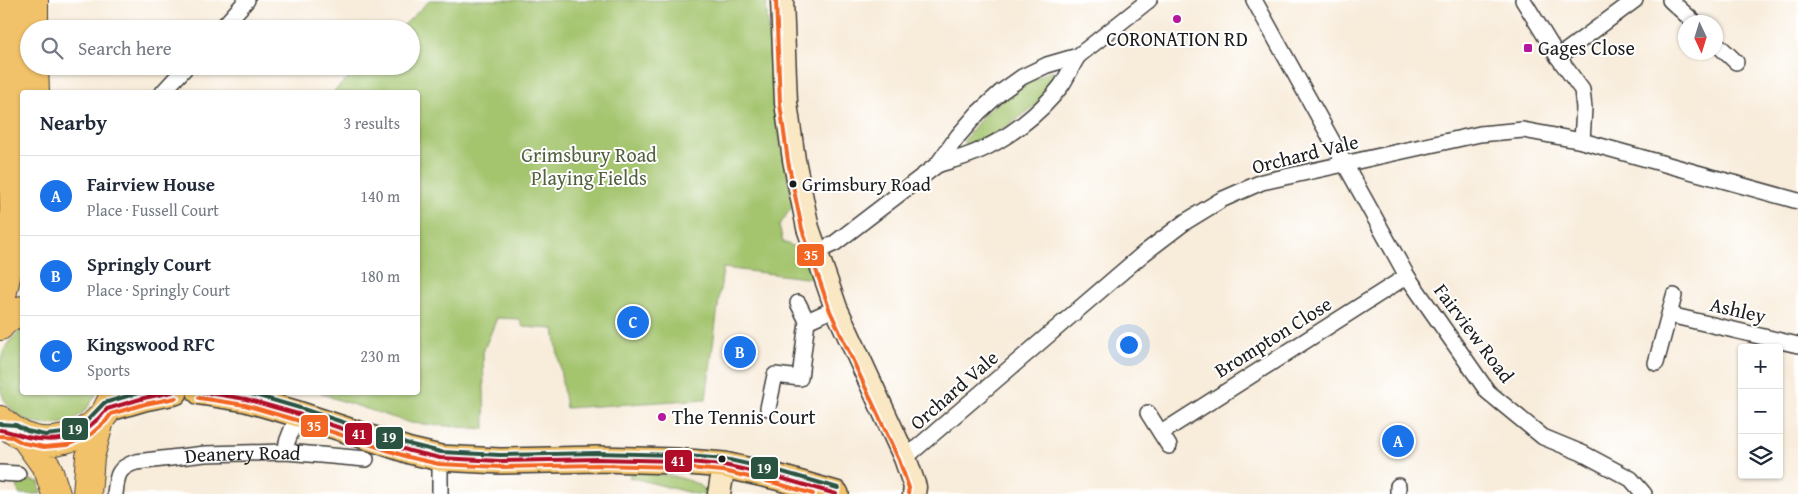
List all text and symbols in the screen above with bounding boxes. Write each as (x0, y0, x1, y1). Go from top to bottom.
marker: CORONATION RD (1171, 13, 1183, 25)
north arrow (1678, 15, 1723, 60)
search box (20, 20, 420, 75)
place label: CORONATION RD (1106, 24, 1248, 53)
place label: Gages Close (1538, 33, 1635, 62)
icon: search (38, 34, 66, 62)
text: Search here (78, 34, 172, 62)
marker: Gages Close (1522, 42, 1534, 54)
text: Nearby (40, 107, 107, 138)
text: 3 results (343, 111, 400, 135)
street label: Orchard Vale (1249, 126, 1361, 181)
park label: Grimsbury Road Playing Fields (521, 140, 657, 192)
text: Fairview House (87, 170, 215, 198)
place label: Grimsbury Road (802, 170, 932, 198)
marker: Grimsbury Road (788, 179, 798, 189)
text: A (51, 184, 61, 208)
text: 140 m (360, 184, 400, 208)
text: Place · Fussell Court (87, 198, 219, 222)
line badge: 35 (796, 243, 825, 267)
text: 35 (804, 245, 818, 265)
text: Springly Court (87, 250, 211, 278)
text: B (51, 264, 61, 288)
text: 180 m (360, 264, 400, 288)
street label: Fairview Road (1427, 277, 1522, 389)
text: Place · Springly Court (87, 278, 230, 302)
street label: Brompton Close (1208, 289, 1337, 384)
street label: Ashley (1707, 289, 1769, 330)
pin: C (617, 303, 649, 341)
text: Kingswood RFC (87, 330, 215, 358)
your location (1116, 332, 1142, 358)
pin: B (724, 333, 756, 371)
street label: Orchard Vale (903, 343, 1004, 436)
text: C (51, 344, 61, 368)
text: 230 m (360, 344, 400, 368)
map controls (1738, 344, 1783, 479)
button: + (1738, 344, 1783, 389)
text: Sports (87, 358, 130, 382)
button: − (1738, 389, 1783, 434)
place label: The Tennis Court (672, 402, 816, 431)
marker: The Tennis Court (656, 411, 668, 423)
line badge: 35 (300, 414, 329, 438)
text: 35 (307, 416, 321, 436)
line badge: 19 (61, 417, 89, 441)
text: 19 (68, 419, 82, 439)
line badge: 41 (344, 422, 373, 446)
pin: A (1382, 422, 1414, 460)
text: 41 (352, 424, 366, 444)
line badge: 19 (375, 426, 404, 450)
text: 19 (382, 427, 396, 447)
button: layers (1738, 434, 1783, 479)
street label: Deanery Road (183, 437, 302, 470)
line badge: 41 (664, 449, 693, 473)
text: 41 (671, 451, 685, 471)
unlabelled marker (717, 454, 727, 464)
line badge: 19 (750, 456, 779, 480)
text: 19 (757, 458, 771, 478)

